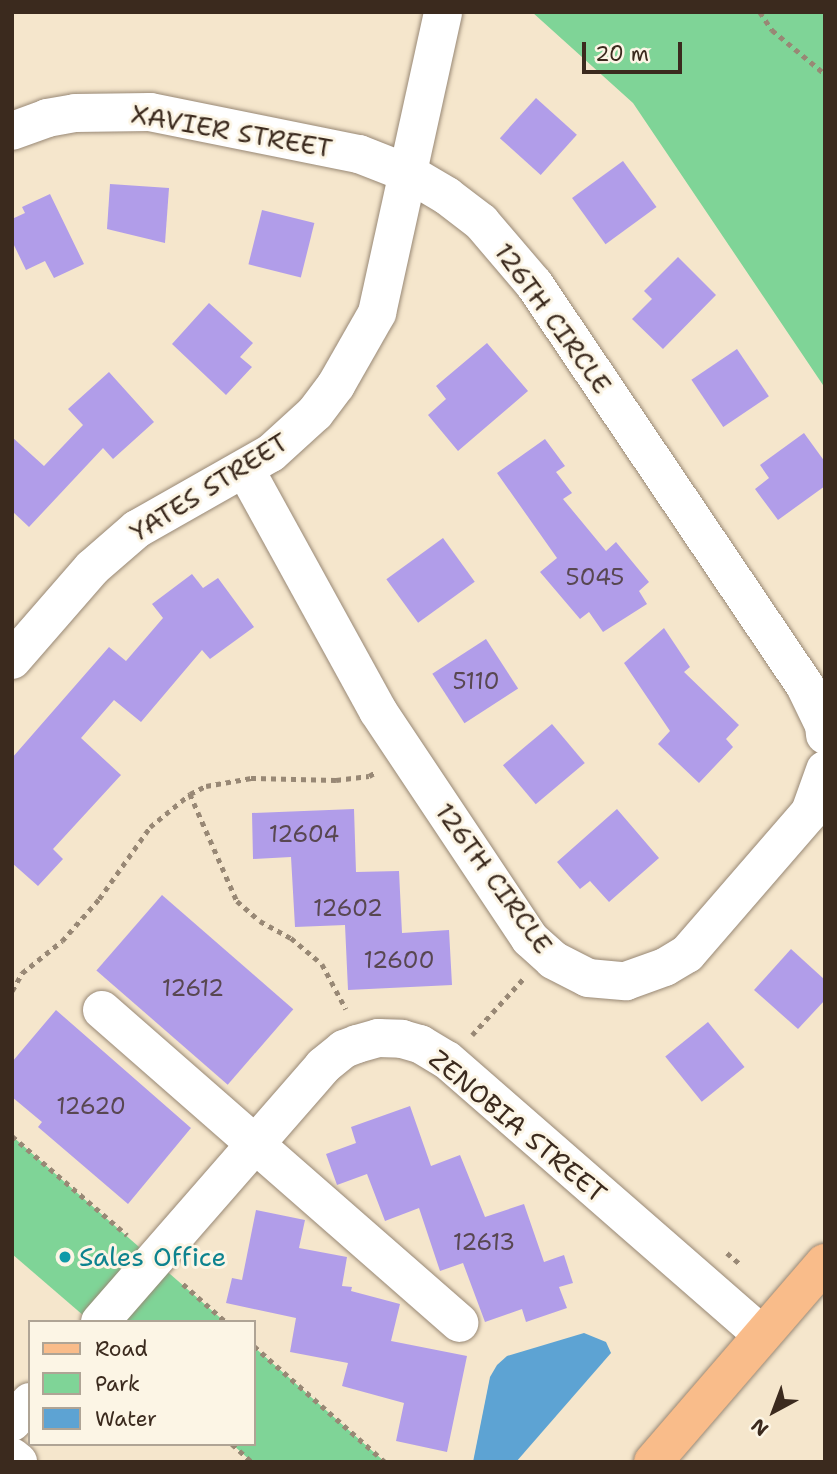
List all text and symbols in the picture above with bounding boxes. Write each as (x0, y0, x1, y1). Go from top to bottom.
scale bar (585, 28, 685, 72)
text: 20 m (595, 40, 649, 68)
street label: XAVIER STREET (129, 98, 335, 164)
street label: 126TH CIRCLE (488, 237, 618, 399)
street label: YATES STREET (124, 426, 294, 548)
house number: 5045 (566, 563, 624, 591)
house number: 5110 (452, 667, 500, 695)
street label: 126TH CIRCLE (429, 797, 559, 959)
house number: 12604 (269, 820, 339, 848)
house number: 12602 (313, 894, 383, 922)
house number: 12600 (363, 946, 435, 974)
house number: 12612 (162, 974, 224, 1002)
street label: ZENOBIA STREET (423, 1043, 613, 1209)
house number: 12620 (56, 1092, 126, 1120)
house number: 12613 (453, 1228, 515, 1256)
place label: Sales Office (79, 1241, 226, 1273)
marker: Sales Office (57, 1249, 73, 1265)
legend (28, 1320, 256, 1446)
text: Road (95, 1335, 148, 1363)
text: Park (95, 1370, 140, 1398)
north arrow (739, 1376, 809, 1446)
text: Water (95, 1405, 157, 1433)
text: N (746, 1413, 774, 1442)

